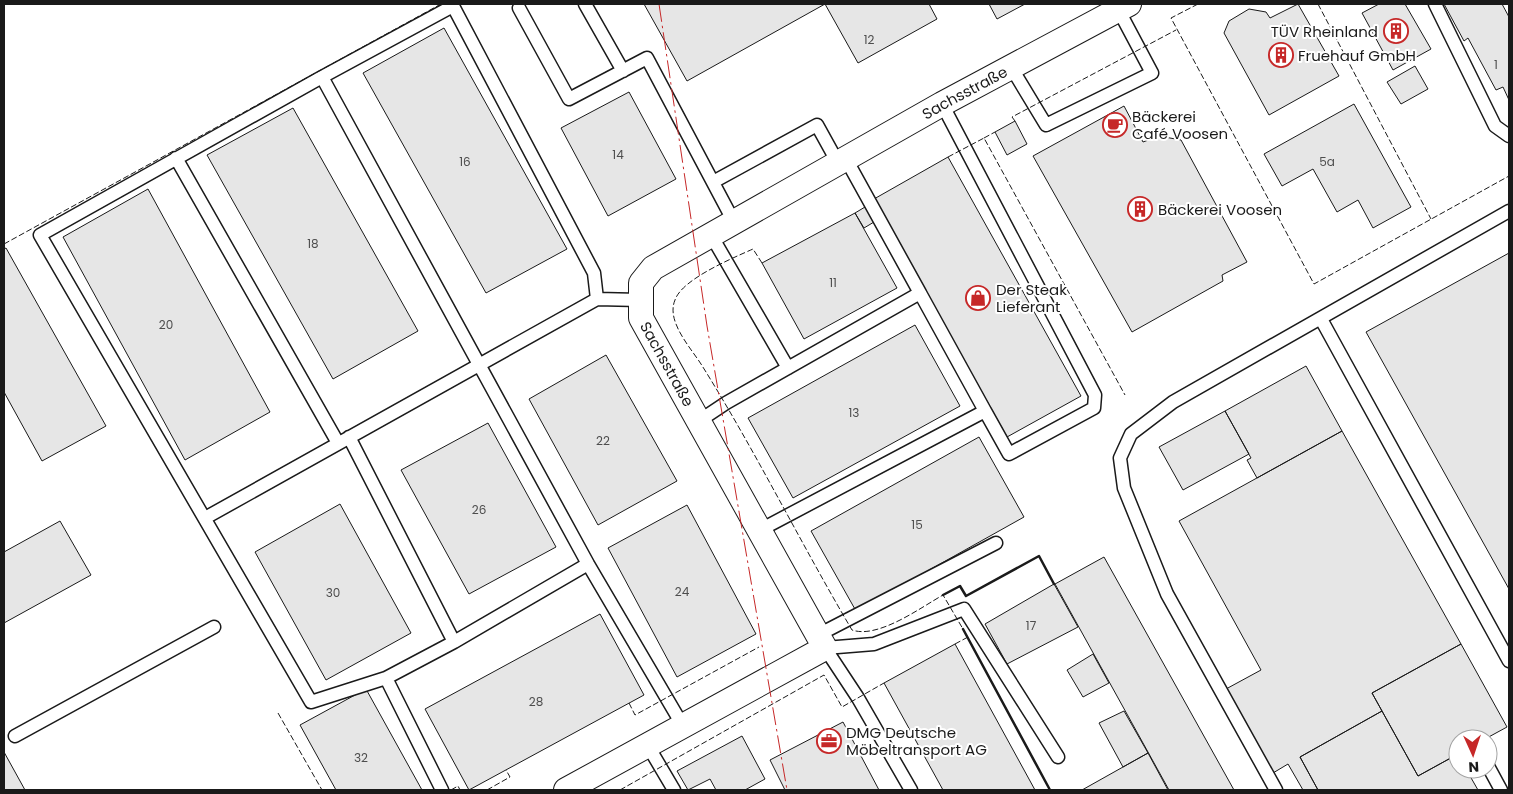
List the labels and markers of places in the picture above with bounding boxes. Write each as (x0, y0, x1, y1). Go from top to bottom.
building icon: TÜV Rheinland (1383, 18, 1409, 44)
place label: TÜV Rheinland (1271, 21, 1378, 42)
building icon: Fruehauf GmbH (1268, 42, 1294, 68)
place label: Fruehauf GmbH (1298, 45, 1416, 66)
place label: Bäckerei Café Voosen (1132, 106, 1228, 144)
cafe icon: Bäckerei Café Voosen (1102, 112, 1128, 138)
building icon: Bäckerei Voosen (1127, 196, 1153, 222)
place label: Bäckerei Voosen (1158, 199, 1282, 220)
place label: Der Steak Lieferant (996, 279, 1067, 317)
shop icon: Der Steak Lieferant (965, 285, 991, 311)
place label: DMG Deutsche Möbeltransport AG (846, 722, 987, 760)
office icon: DMG Deutsche Möbeltransport AG (816, 728, 842, 754)

